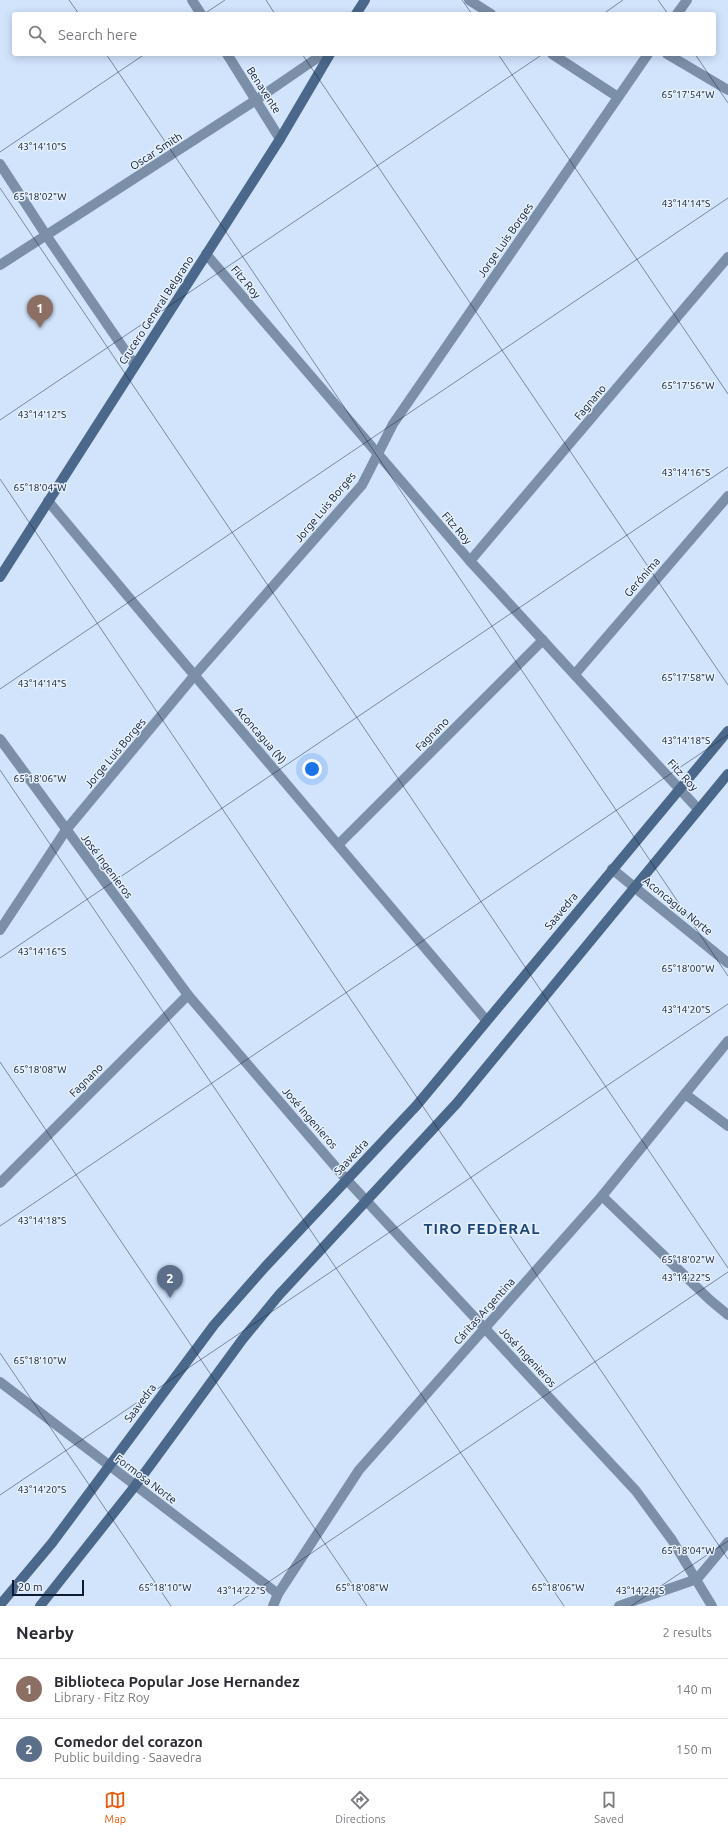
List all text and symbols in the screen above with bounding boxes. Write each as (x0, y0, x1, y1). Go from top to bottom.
search box (12, 12, 716, 56)
icon: search (26, 23, 48, 45)
text: Search here (58, 26, 137, 43)
street label: Benavente (245, 64, 283, 116)
text: 65°17'54"W (662, 89, 714, 100)
street label: Oscar Smith (128, 130, 184, 172)
text: 43°14'10"S (18, 141, 66, 152)
text: 65°18'02"W (14, 191, 66, 202)
text: 43°14'14"S (662, 198, 710, 209)
street label: Jorge Luis Borges (475, 201, 535, 279)
street label: Crucero General Belgrano (116, 253, 196, 367)
street label: Fitz Roy (229, 263, 264, 301)
pin: 1 (27, 295, 53, 328)
text: 65°17'56"W (662, 380, 714, 391)
street label: Fagnano (572, 382, 608, 422)
text: 43°14'12"S (18, 409, 66, 420)
text: 43°14'16"S (662, 467, 710, 478)
street label: Jorge Luis Borges (292, 469, 358, 544)
text: 65°18'04"W (14, 482, 66, 493)
street label: Fitz Roy (440, 509, 475, 547)
street label: Gerónima (622, 555, 662, 599)
text: 65°17'58"W (662, 672, 714, 683)
text: 43°14'14"S (18, 678, 66, 689)
street label: Aconcagua (N) (232, 704, 289, 766)
street label: Jorge Luis Borges (82, 715, 148, 790)
street label: Fagnano (413, 715, 451, 753)
text: 43°14'18"S (662, 735, 710, 746)
street label: Fitz Roy (665, 757, 701, 794)
your location (302, 759, 322, 779)
text: 65°18'06"W (14, 773, 66, 784)
street label: José Ingenieros (79, 832, 135, 901)
street label: Aconcagua Norte (641, 874, 715, 938)
street label: Saavedra (542, 890, 580, 932)
text: 43°14'16"S (18, 946, 66, 957)
text: 65°18'00"W (662, 963, 714, 974)
text: 43°14'20"S (662, 1004, 710, 1015)
street label: Fagnano (67, 1061, 105, 1099)
text: 65°18'08"W (14, 1064, 66, 1075)
street label: José Ingenieros (280, 1085, 340, 1151)
street label: Saavedra (331, 1137, 371, 1177)
text: 43°14'18"S (18, 1215, 66, 1226)
district label: TIRO FEDERAL (424, 1220, 540, 1237)
text: 65°18'02"W (662, 1254, 714, 1265)
pin: 2 (157, 1265, 183, 1298)
text: 43°14'22"S (662, 1272, 710, 1283)
street label: Cáritas Argentina (451, 1275, 517, 1347)
street label: José Ingenieros (497, 1325, 559, 1389)
text: 65°18'10"W (14, 1355, 66, 1366)
street label: Saavedra (122, 1382, 158, 1424)
street label: Formosa Norte (113, 1452, 179, 1506)
text: 43°14'20"S (18, 1484, 66, 1495)
text: 65°18'04"W (662, 1545, 714, 1556)
scale bar (12, 1578, 84, 1597)
text: 20 m (18, 1581, 42, 1593)
text: 65°18'10"W (139, 1582, 191, 1593)
text: 65°18'08"W (336, 1582, 388, 1593)
text: 65°18'06"W (532, 1582, 584, 1593)
text: 43°14'22"S (217, 1585, 265, 1596)
text: 43°14'24"S (616, 1585, 664, 1596)
text: Nearby (16, 1623, 74, 1642)
text: 2 results (662, 1625, 712, 1639)
text: Biblioteca Popular Jose Hernandez (54, 1673, 300, 1690)
text: 1 (25, 1682, 33, 1696)
text: 140 m (676, 1682, 712, 1696)
text: Library · Fitz Roy (54, 1690, 150, 1704)
text: Comedor del corazon (54, 1733, 203, 1750)
text: 2 (25, 1742, 33, 1756)
text: 150 m (676, 1742, 712, 1756)
text: Public building · Saavedra (54, 1750, 202, 1764)
tab: Map (104, 1789, 126, 1825)
tab: Directions (335, 1789, 386, 1825)
tab: Saved (594, 1789, 624, 1825)

